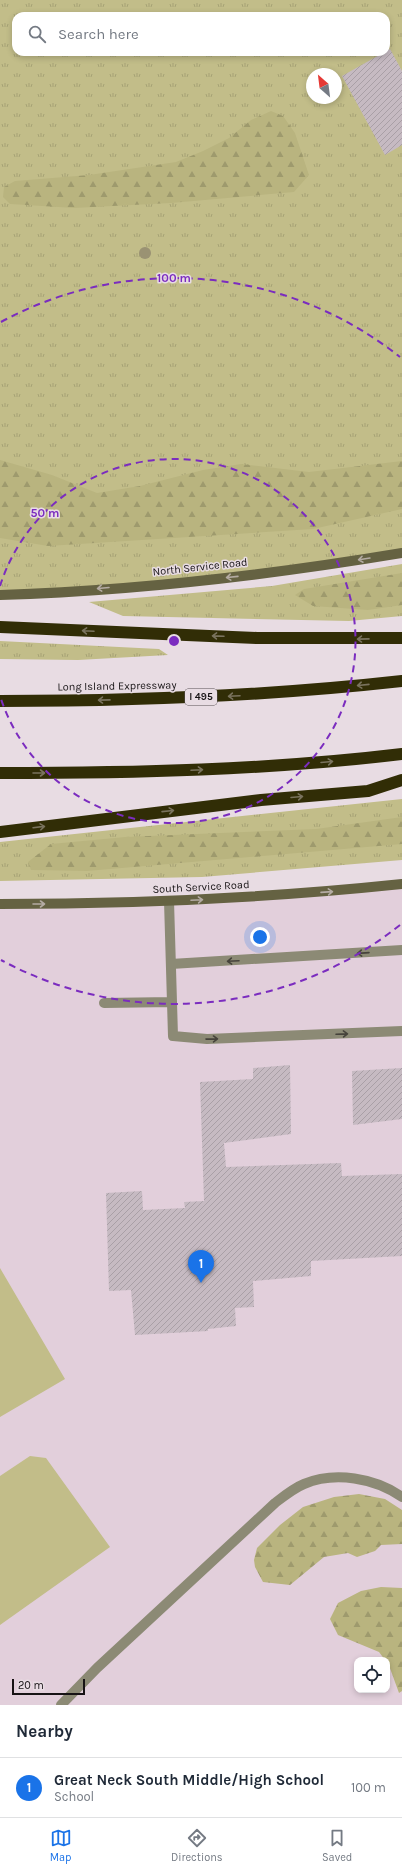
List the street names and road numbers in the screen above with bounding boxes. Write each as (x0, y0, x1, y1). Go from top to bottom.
street label: North Service Road (152, 556, 248, 578)
street label: Long Island Expressway (57, 678, 177, 694)
road number: I 495 (185, 689, 217, 705)
street label: South Service Road (152, 878, 250, 896)

